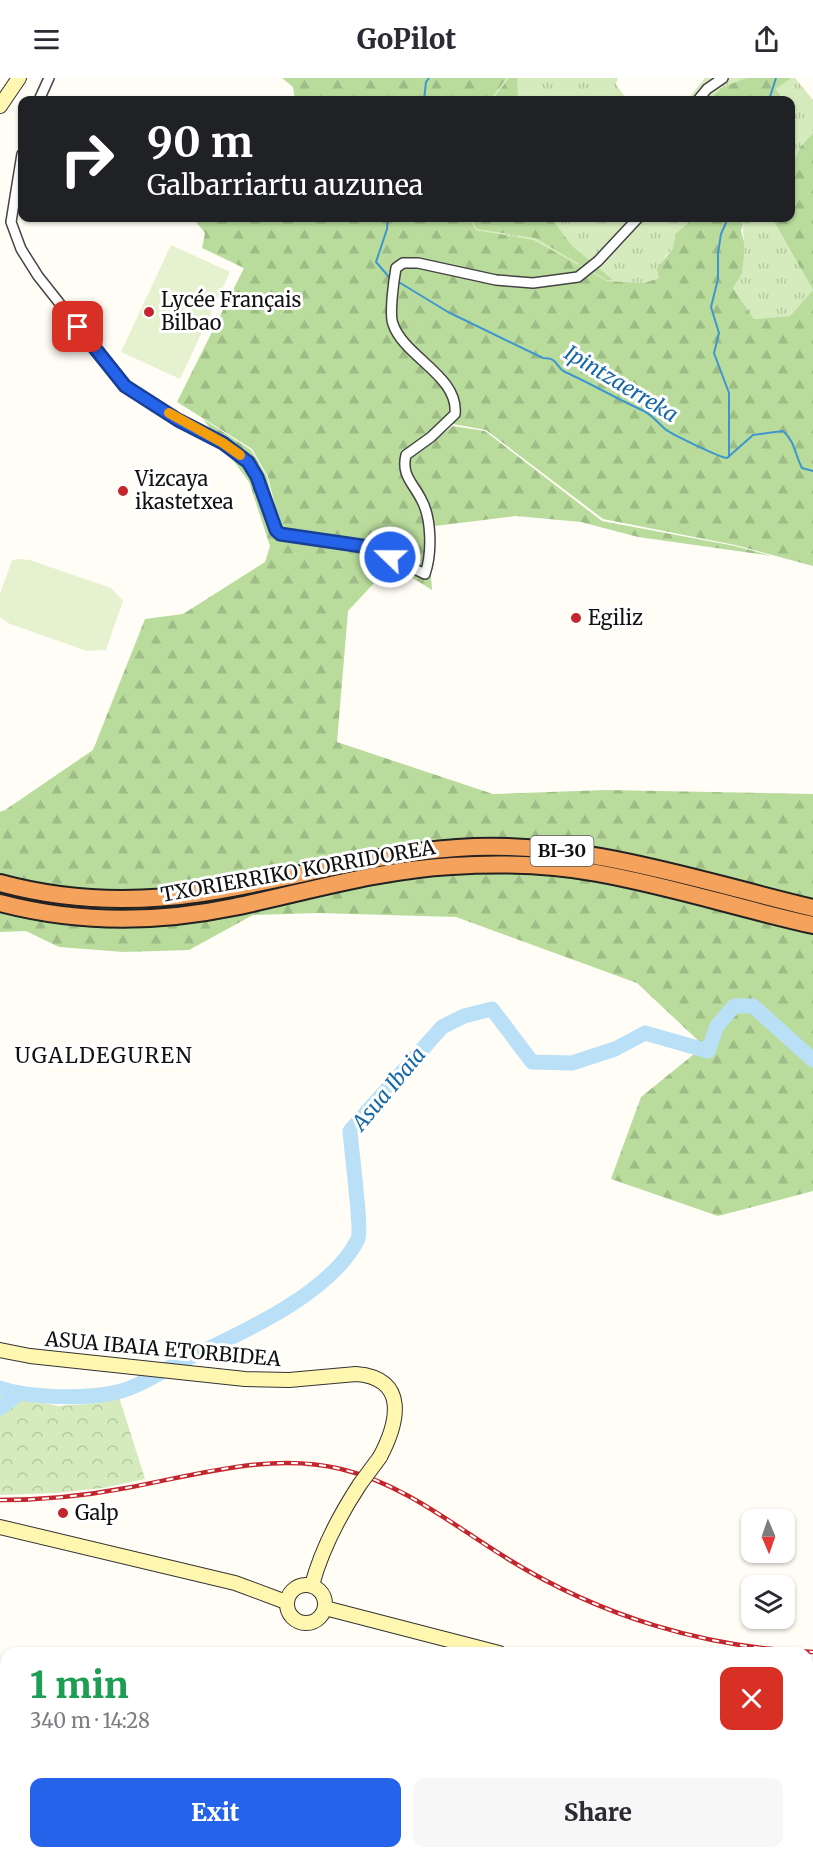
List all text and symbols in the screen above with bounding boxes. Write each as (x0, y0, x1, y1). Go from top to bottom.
text: GoPilot (357, 22, 456, 56)
icon: menu (30, 23, 63, 56)
icon: share (750, 23, 783, 56)
text: 90 m (147, 116, 253, 168)
icon: right (48, 120, 126, 198)
text: Galbarriartu auzunea (147, 168, 423, 202)
place label: Lycée Français Bilbao (161, 287, 301, 335)
pin (52, 301, 103, 352)
marker: Lycée Français Bilbao (142, 305, 156, 319)
icon: arrive (61, 310, 94, 343)
water label: Ipintzaerreka (560, 339, 683, 428)
place label: Vizcaya ikastetxea (134, 466, 234, 514)
marker: Vizcaya ikastetxea (116, 484, 130, 498)
position arrow (358, 525, 422, 589)
place label: Egiliz (588, 605, 643, 630)
marker: Egiliz (569, 611, 583, 625)
street label: TXORIERRIKO KORRIDOREA (159, 834, 438, 907)
road number: BI-30 (530, 836, 594, 866)
water label: Asua Ibaia (345, 1041, 431, 1137)
district label: UGALDEGUREN (15, 1042, 193, 1069)
street label: ASUA IBAIA ETORBIDEA (43, 1326, 283, 1371)
place label: Galp (75, 1500, 119, 1525)
marker: Galp (56, 1506, 70, 1520)
north arrow (741, 1509, 795, 1563)
map controls (741, 1509, 795, 1629)
button: layers (741, 1575, 795, 1629)
text: 1 min (30, 1663, 129, 1708)
button: close (720, 1667, 783, 1730)
text: 340 m · 14:28 (30, 1708, 150, 1733)
button: Exit (30, 1778, 401, 1847)
button: Share (413, 1778, 783, 1847)

